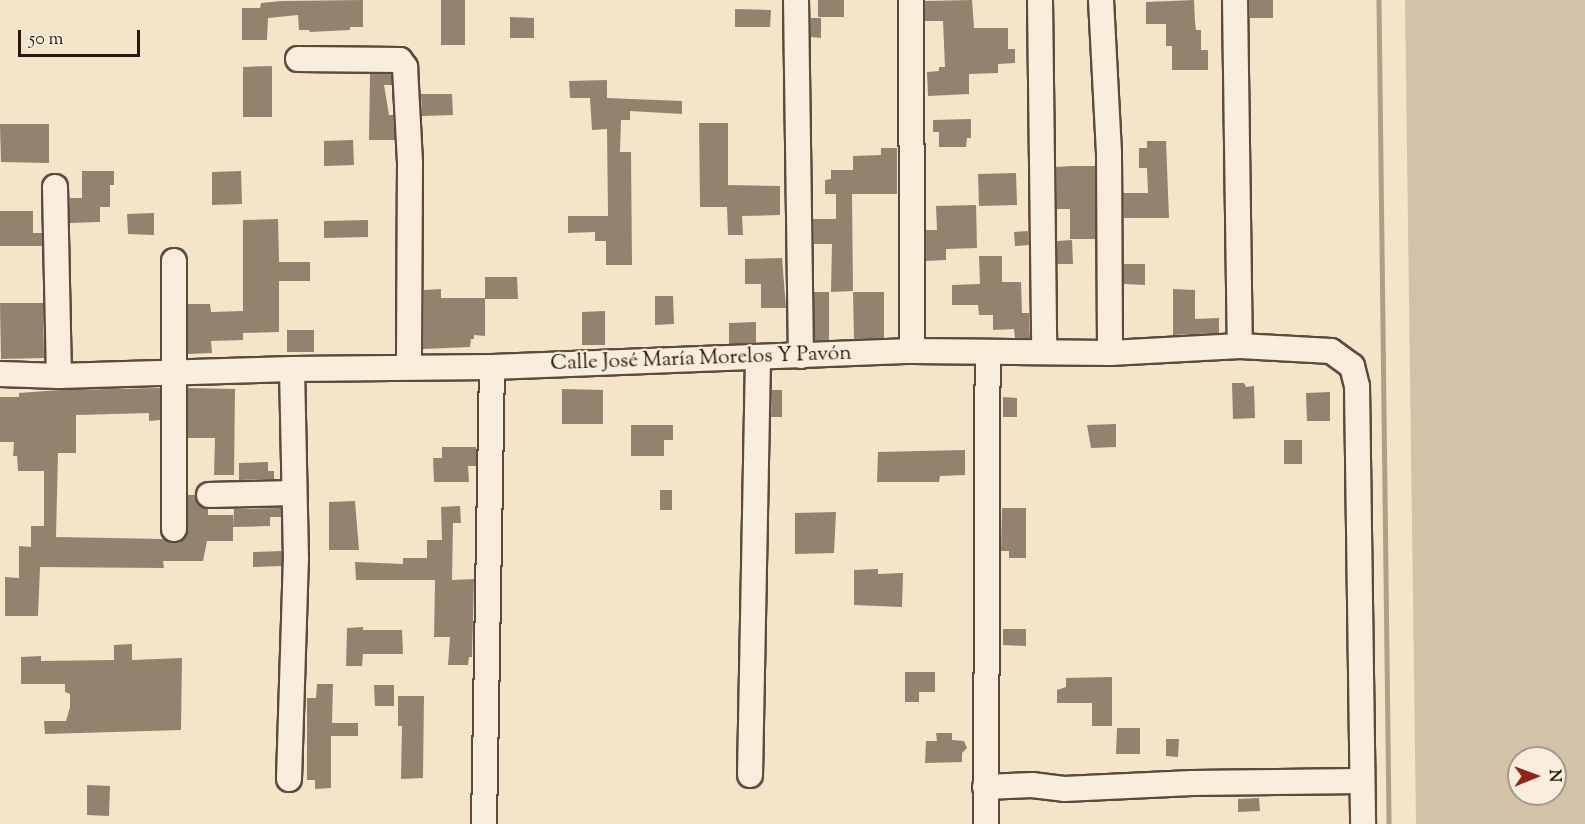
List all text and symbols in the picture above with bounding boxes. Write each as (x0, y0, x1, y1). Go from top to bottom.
scale bar (21, 18, 142, 56)
text: 50 m (29, 27, 63, 53)
street label: Calle José María Morelos Y Pavón (550, 341, 852, 377)
north arrow (1507, 746, 1567, 806)
text: N (1542, 769, 1565, 782)

